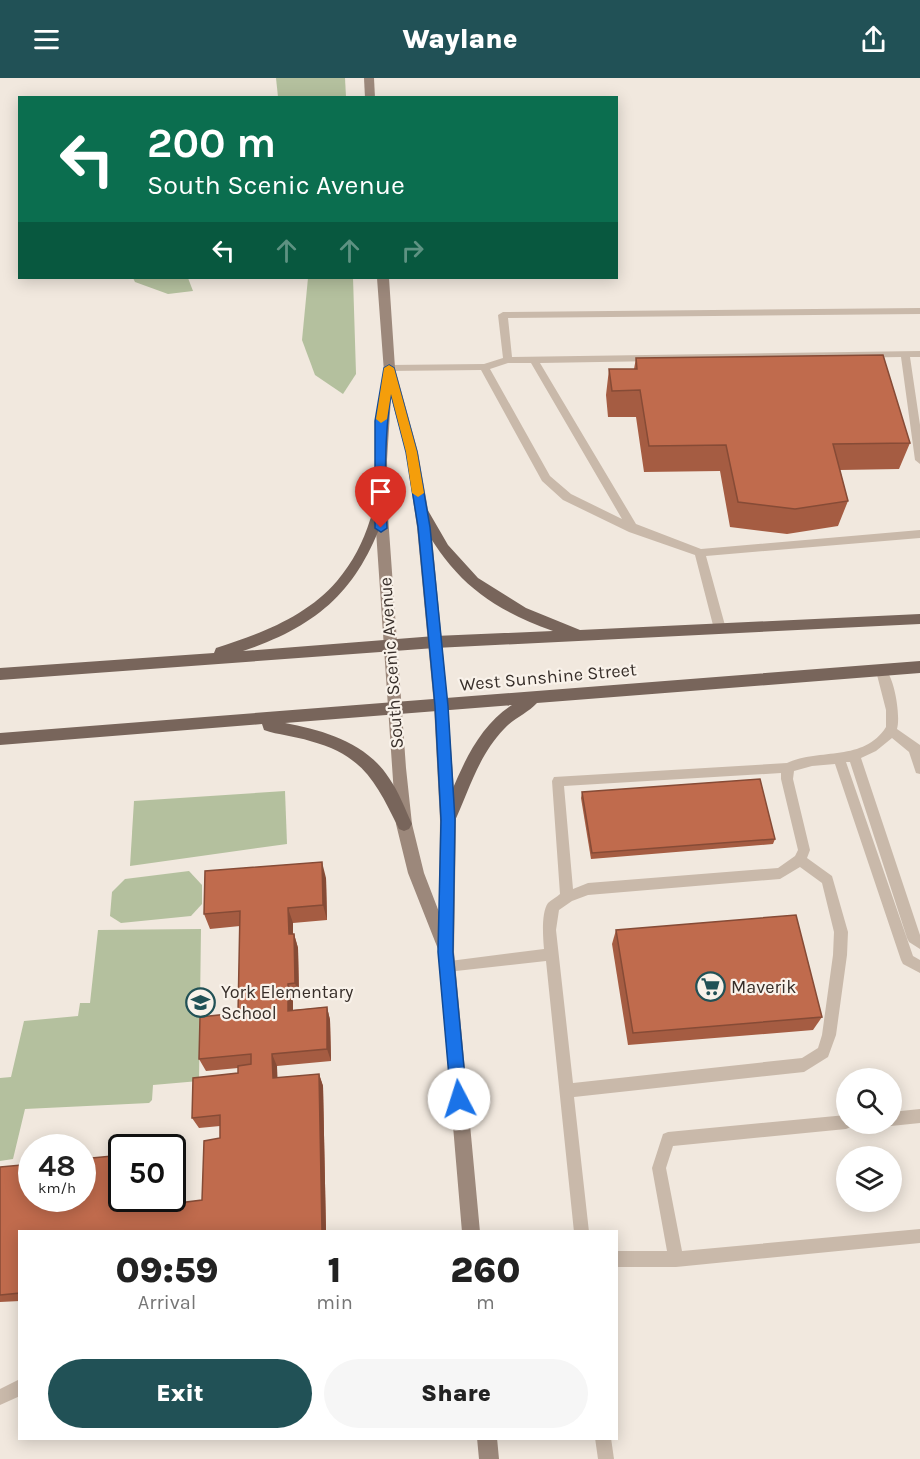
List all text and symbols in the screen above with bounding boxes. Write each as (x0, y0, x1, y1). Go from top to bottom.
icon: menu (30, 23, 63, 56)
text: Waylane (402, 23, 518, 55)
icon: share (857, 23, 890, 56)
text: 200 m (147, 118, 276, 168)
icon: left (48, 120, 126, 198)
text: South Scenic Avenue (147, 169, 405, 201)
icon: left (207, 234, 240, 267)
icon: ahead (270, 234, 303, 267)
icon: ahead (333, 234, 366, 267)
icon: right (396, 234, 429, 267)
pin (355, 466, 406, 528)
icon: arrive (364, 475, 397, 508)
street label: South Scenic Avenue (374, 576, 408, 750)
street label: West Sunshine Street (459, 658, 638, 696)
supermarket icon: Maverik (694, 971, 726, 1003)
place label: Maverik (731, 976, 796, 998)
place label: York Elementary School (221, 981, 354, 1024)
school or university icon: York Elementary School (184, 986, 216, 1018)
position arrow (427, 1067, 491, 1131)
map controls (836, 1068, 902, 1212)
button: search (836, 1068, 902, 1134)
speed limit sign: 50 (108, 1134, 186, 1212)
button: layers (836, 1146, 902, 1212)
text: 48 (38, 1148, 76, 1184)
text: km/h (38, 1179, 76, 1197)
text: 09:59 (115, 1249, 219, 1291)
text: 1 (328, 1249, 341, 1291)
text: 260 (450, 1249, 521, 1291)
text: Arrival (138, 1291, 196, 1314)
text: min (316, 1291, 353, 1314)
text: m (476, 1291, 495, 1314)
button: Exit (48, 1359, 312, 1428)
button: Share (324, 1359, 588, 1428)

